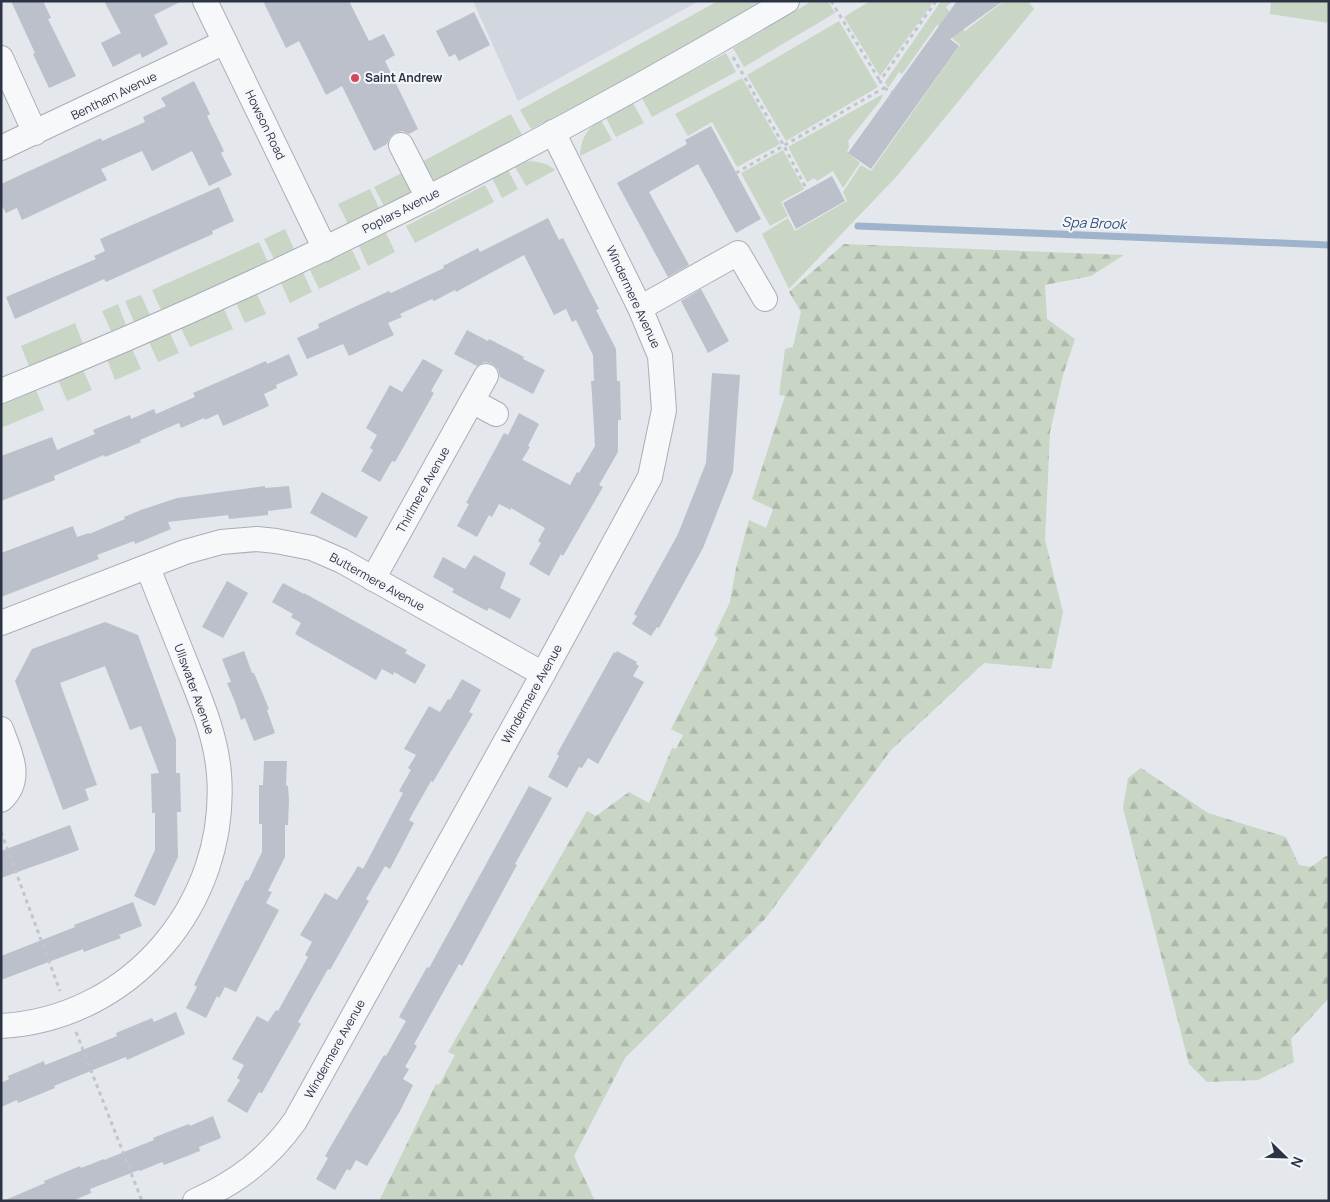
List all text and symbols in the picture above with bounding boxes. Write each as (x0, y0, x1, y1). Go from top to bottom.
street label: Bentham Avenue (68, 67, 160, 124)
place label: Saint Andrew (365, 69, 443, 86)
marker: Saint Andrew (349, 72, 361, 84)
street label: Howson Road (241, 87, 290, 162)
street label: Poplars Avenue (359, 184, 442, 237)
water label: Spa Brook (1061, 212, 1129, 233)
street label: Windermere Avenue (602, 243, 665, 351)
street label: Thirlmere Avenue (392, 444, 453, 536)
street label: Buttermere Avenue (327, 548, 428, 615)
street label: Ullswater Avenue (170, 641, 219, 736)
street label: Windermere Avenue (497, 641, 566, 747)
street label: Windermere Avenue (300, 996, 369, 1102)
north arrow (1260, 1132, 1310, 1182)
text: N (1287, 1154, 1308, 1171)

